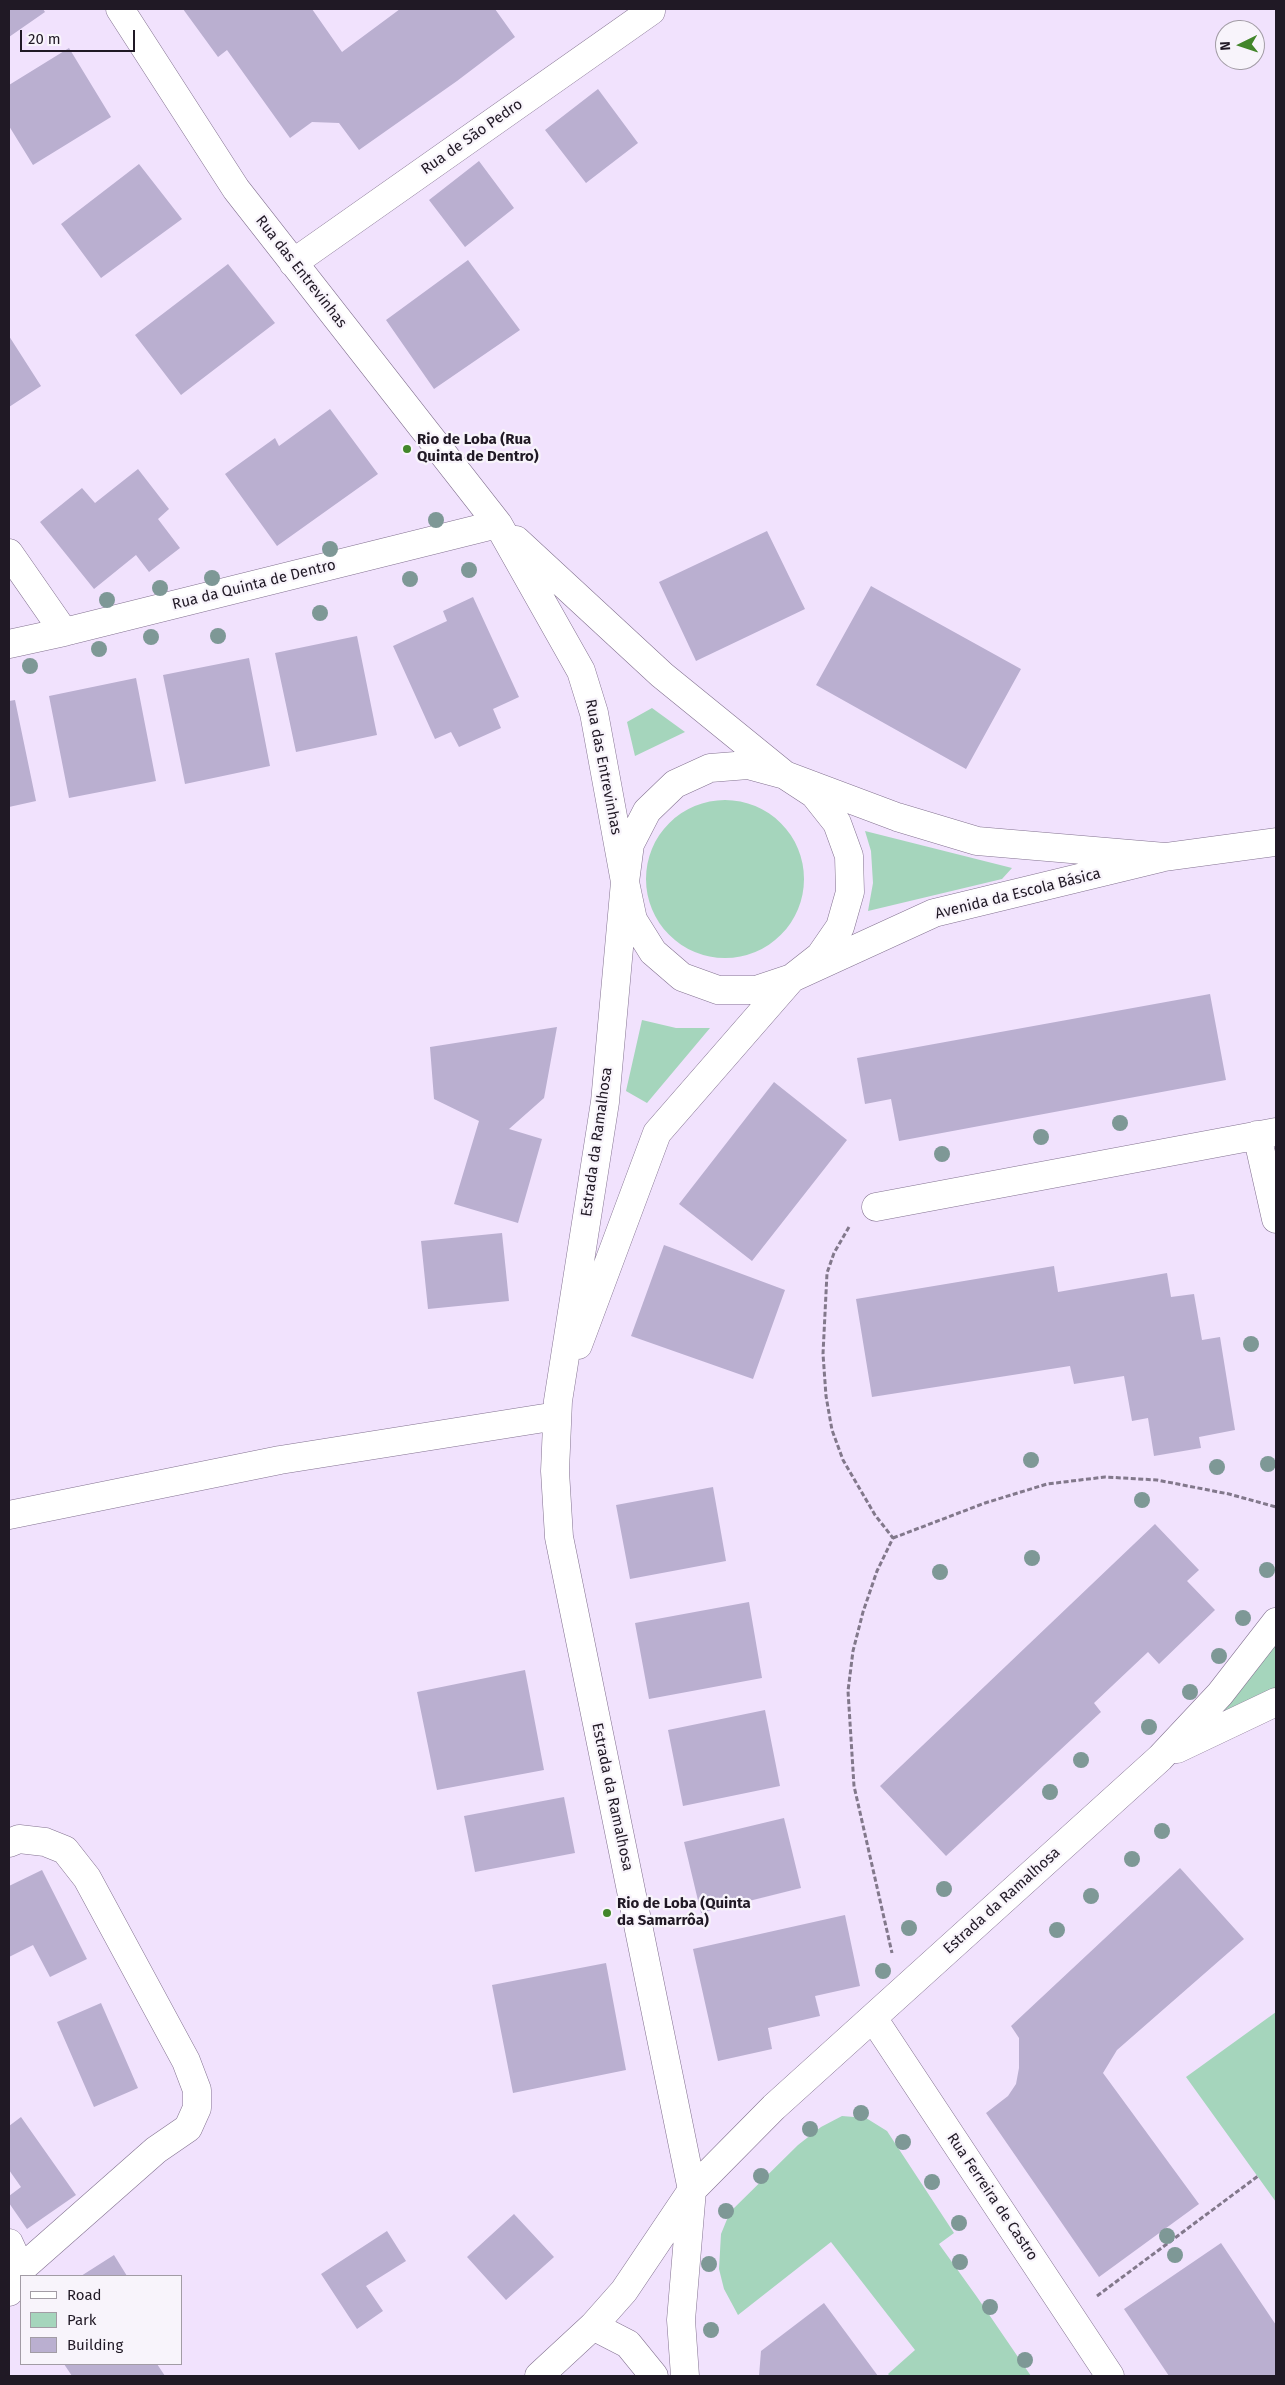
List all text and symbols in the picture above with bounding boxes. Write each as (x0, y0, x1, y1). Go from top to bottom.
scale bar (22, 20, 138, 52)
north arrow (1215, 20, 1265, 70)
text: 20 m (28, 30, 61, 48)
text: N (1217, 41, 1234, 51)
street label: Rua de São Pedro (418, 95, 526, 179)
street label: Rua das Entrevinhas (252, 212, 350, 332)
place label: Rio de Loba (Rua Quinta de Dentro) (417, 431, 539, 466)
marker: Rio de Loba (Rua Quinta de Dentro) (401, 443, 413, 455)
street label: Rua da Quinta de Dentro (170, 556, 338, 614)
street label: Rua das Entrevinhas (581, 698, 625, 836)
street label: Avenida da Escola Básica (933, 865, 1103, 923)
street label: Estrada da Ramalhosa (578, 1066, 616, 1218)
street label: Estrada da Ramalhosa (588, 1721, 636, 1873)
street label: Estrada da Ramalhosa (940, 1844, 1064, 1958)
place label: Rio de Loba (Quinta da Samarrôa) (617, 1895, 751, 1930)
marker: Rio de Loba (Quinta da Samarrôa) (601, 1907, 613, 1919)
street label: Rua Ferreira de Castro (943, 2130, 1041, 2264)
legend (20, 2275, 182, 2365)
text: Road (67, 2286, 102, 2304)
text: Park (67, 2311, 97, 2329)
text: Building (67, 2336, 123, 2354)

